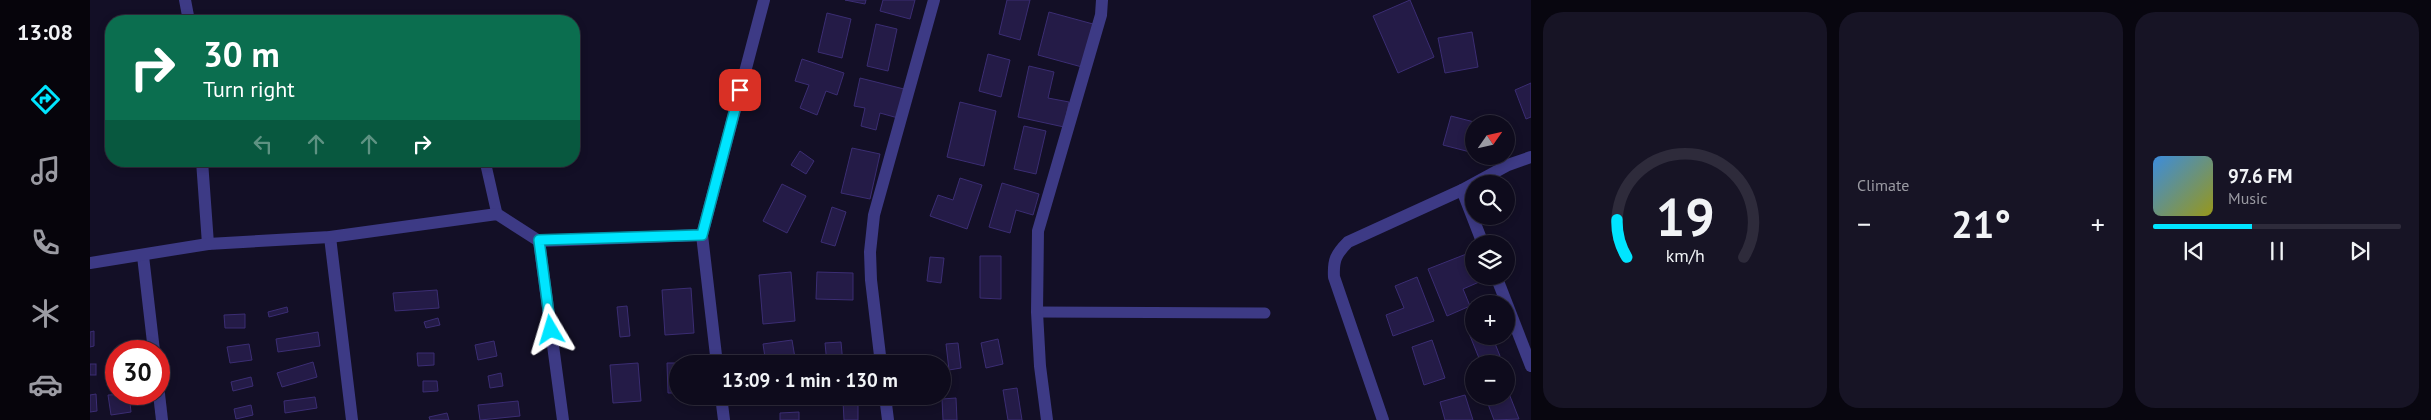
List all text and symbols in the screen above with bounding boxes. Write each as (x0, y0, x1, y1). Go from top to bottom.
text: 13:08 (17, 18, 73, 46)
text: 30 m (203, 31, 280, 77)
icon: right (120, 35, 185, 100)
pin (719, 69, 761, 111)
text: Turn right (203, 75, 295, 103)
icon: arrive (726, 76, 754, 104)
icon: directions (28, 82, 63, 117)
north arrow (1465, 115, 1515, 165)
map controls (1465, 115, 1515, 405)
icon: left (249, 130, 277, 158)
icon: ahead (302, 130, 330, 158)
icon: ahead (355, 130, 383, 158)
icon: right (408, 130, 436, 158)
icon: music (28, 153, 63, 188)
text: 97.6 FM (2228, 164, 2292, 188)
button: search (1465, 175, 1515, 225)
text: Climate (1857, 175, 1909, 195)
text: 19 (1656, 183, 1714, 250)
text: Music (2228, 188, 2268, 208)
text: 21° (1951, 199, 2011, 248)
text: − (1857, 205, 1871, 242)
text: + (2091, 205, 2105, 242)
icon: phone (28, 225, 63, 260)
button: layers (1465, 235, 1515, 285)
icon: previous (2180, 237, 2208, 265)
icon: pause (2263, 237, 2291, 265)
icon: next (2346, 237, 2374, 265)
text: km/h (1665, 244, 1705, 267)
button: + (1465, 295, 1515, 345)
icon: climate (28, 296, 63, 331)
position arrow (524, 303, 576, 355)
speed limit sign: 30 (105, 340, 170, 405)
button: − (1465, 355, 1515, 405)
icon: car (28, 367, 63, 402)
text: 13:09 · 1 min · 130 m (722, 368, 898, 392)

